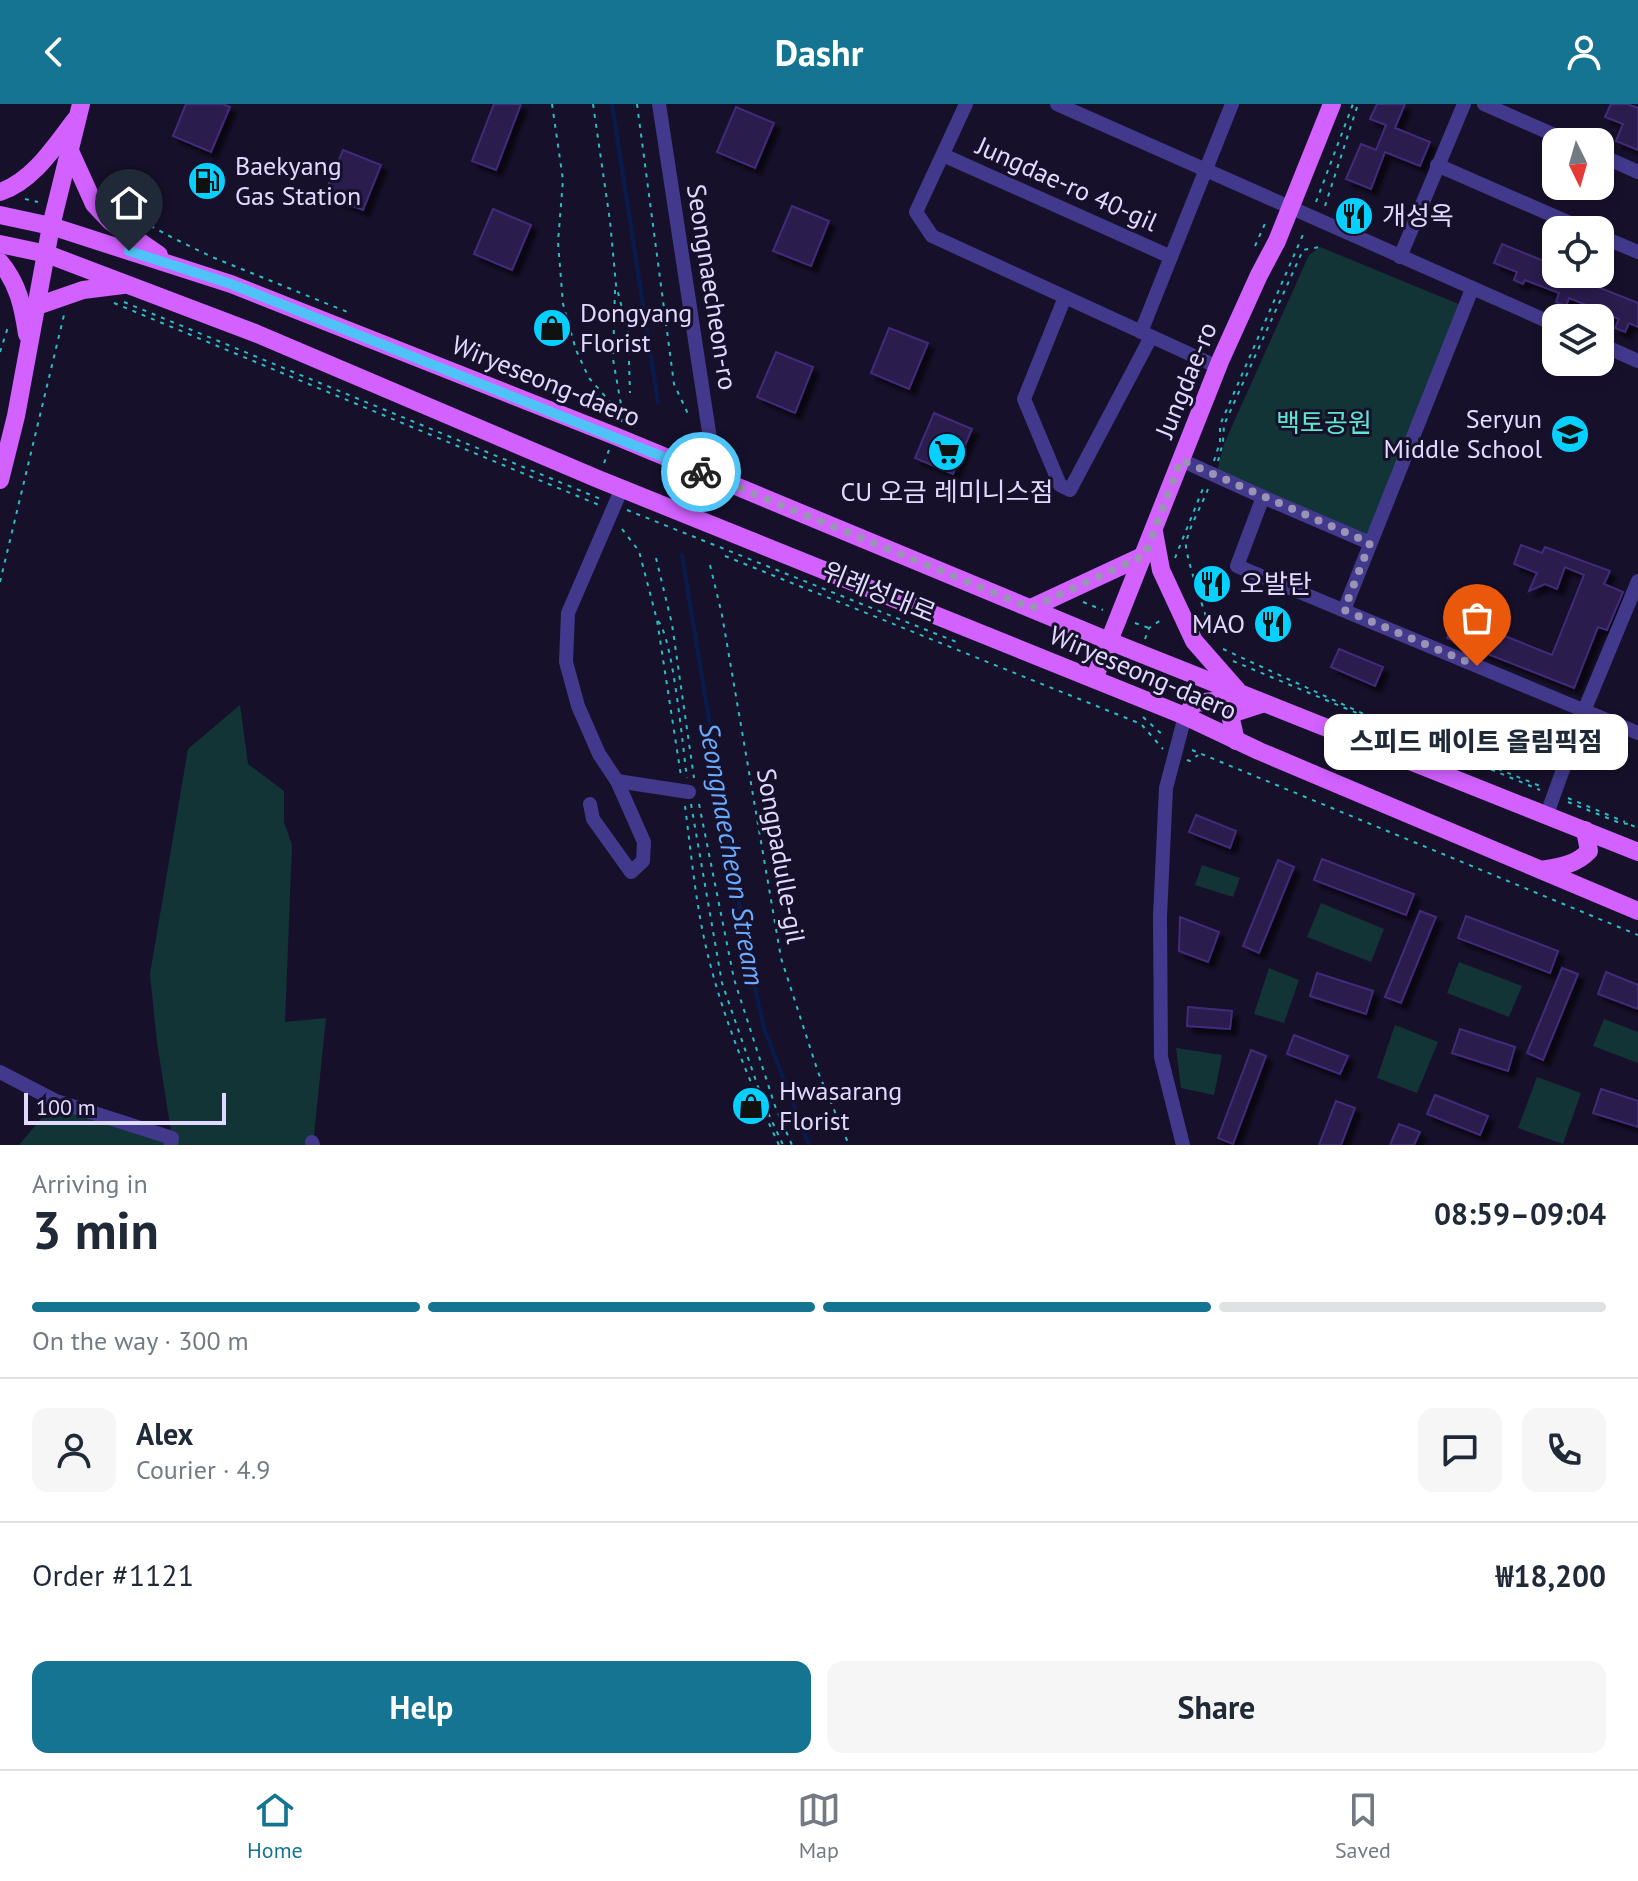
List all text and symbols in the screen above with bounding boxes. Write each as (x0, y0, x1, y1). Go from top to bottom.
text: Dashr (775, 29, 863, 76)
icon: back (32, 30, 76, 74)
icon: person (1562, 30, 1606, 74)
street label: Jungdae-ro 40-gil (970, 128, 1163, 238)
north arrow (1542, 128, 1614, 200)
map controls (1542, 128, 1614, 376)
place label: Baekyang Gas Station (235, 149, 361, 212)
fuel station icon: Baekyang Gas Station (186, 160, 228, 202)
pin (95, 169, 163, 251)
icon: home (107, 181, 151, 225)
street label: Seongnaecheon-ro (680, 182, 745, 392)
restaurant icon: 개성옥 (1333, 195, 1375, 237)
place label: 개성옥 (1382, 199, 1454, 232)
button: locate (1542, 216, 1614, 288)
place label: Dongyang Florist (580, 296, 692, 359)
button: layers (1542, 304, 1614, 376)
shop icon: Dongyang Florist (531, 307, 573, 349)
street label: Jungdae-ro (1147, 317, 1224, 443)
street label: Wiryeseong-daero (447, 328, 645, 433)
place label: Seryun Middle School (1384, 402, 1542, 465)
park label: 백토공원 (1276, 406, 1372, 439)
school or university icon: Seryun Middle School (1549, 413, 1591, 455)
supermarket icon: CU 오금 레미니스점 (926, 431, 968, 473)
courier (661, 432, 741, 512)
icon: bike (679, 450, 723, 494)
place label: CU 오금 레미니스점 (840, 475, 1054, 508)
street label: 위례성대로 (818, 554, 941, 629)
restaurant icon: 오발탄 (1191, 563, 1233, 605)
place label: 오발탄 (1240, 567, 1312, 600)
pin (1443, 584, 1511, 666)
icon: bag (1455, 596, 1499, 640)
restaurant icon: MAO (1252, 603, 1294, 645)
place label: MAO (1192, 607, 1245, 640)
street label: Wiryeseong-daero (1044, 618, 1242, 727)
callout: 스피드 메이트 올림픽점 (1325, 714, 1629, 770)
water label: Seongnaecheon Stream (691, 719, 774, 988)
text: 스피드 메이트 올림픽점 (1350, 725, 1602, 758)
street label: Songpadulle-gil (750, 766, 813, 946)
place label: Hwasarang Florist (779, 1074, 902, 1137)
shop icon: Hwasarang Florist (730, 1085, 772, 1127)
scale bar (24, 1089, 226, 1125)
text: 100 m (36, 1093, 96, 1121)
text: Arriving in (32, 1167, 148, 1200)
text: 08:59–09:04 (1434, 1194, 1606, 1233)
text: 3 min (32, 1196, 159, 1263)
text: On the way · 300 m (32, 1324, 249, 1357)
button: person (32, 1408, 116, 1492)
button: chat (1418, 1408, 1502, 1492)
button: phone (1522, 1408, 1606, 1492)
text: Alex (136, 1414, 193, 1453)
text: Courier · 4.9 (136, 1453, 270, 1486)
text: Order #1121 (32, 1555, 194, 1594)
text: ₩18,200 (1496, 1556, 1606, 1595)
button: Help (32, 1661, 811, 1753)
button: Share (827, 1661, 1606, 1753)
tab: Home (247, 1788, 303, 1864)
tab: Map (797, 1788, 841, 1864)
tab: Saved (1335, 1788, 1391, 1864)

